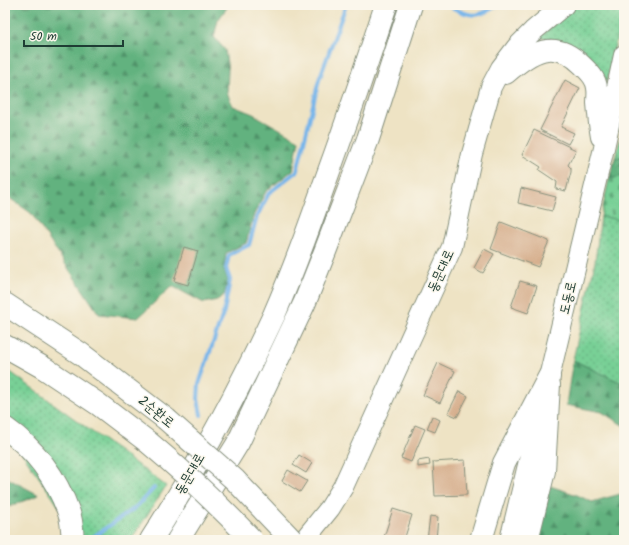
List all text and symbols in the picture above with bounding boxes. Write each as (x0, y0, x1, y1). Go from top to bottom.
scale bar (24, 22, 123, 48)
text: 50 m (30, 27, 57, 46)
street label: 동문대로 (422, 246, 460, 296)
street label: 도동로 (553, 279, 583, 317)
street label: 2순환로 (133, 390, 179, 434)
street label: 동문대로 (169, 449, 211, 499)

